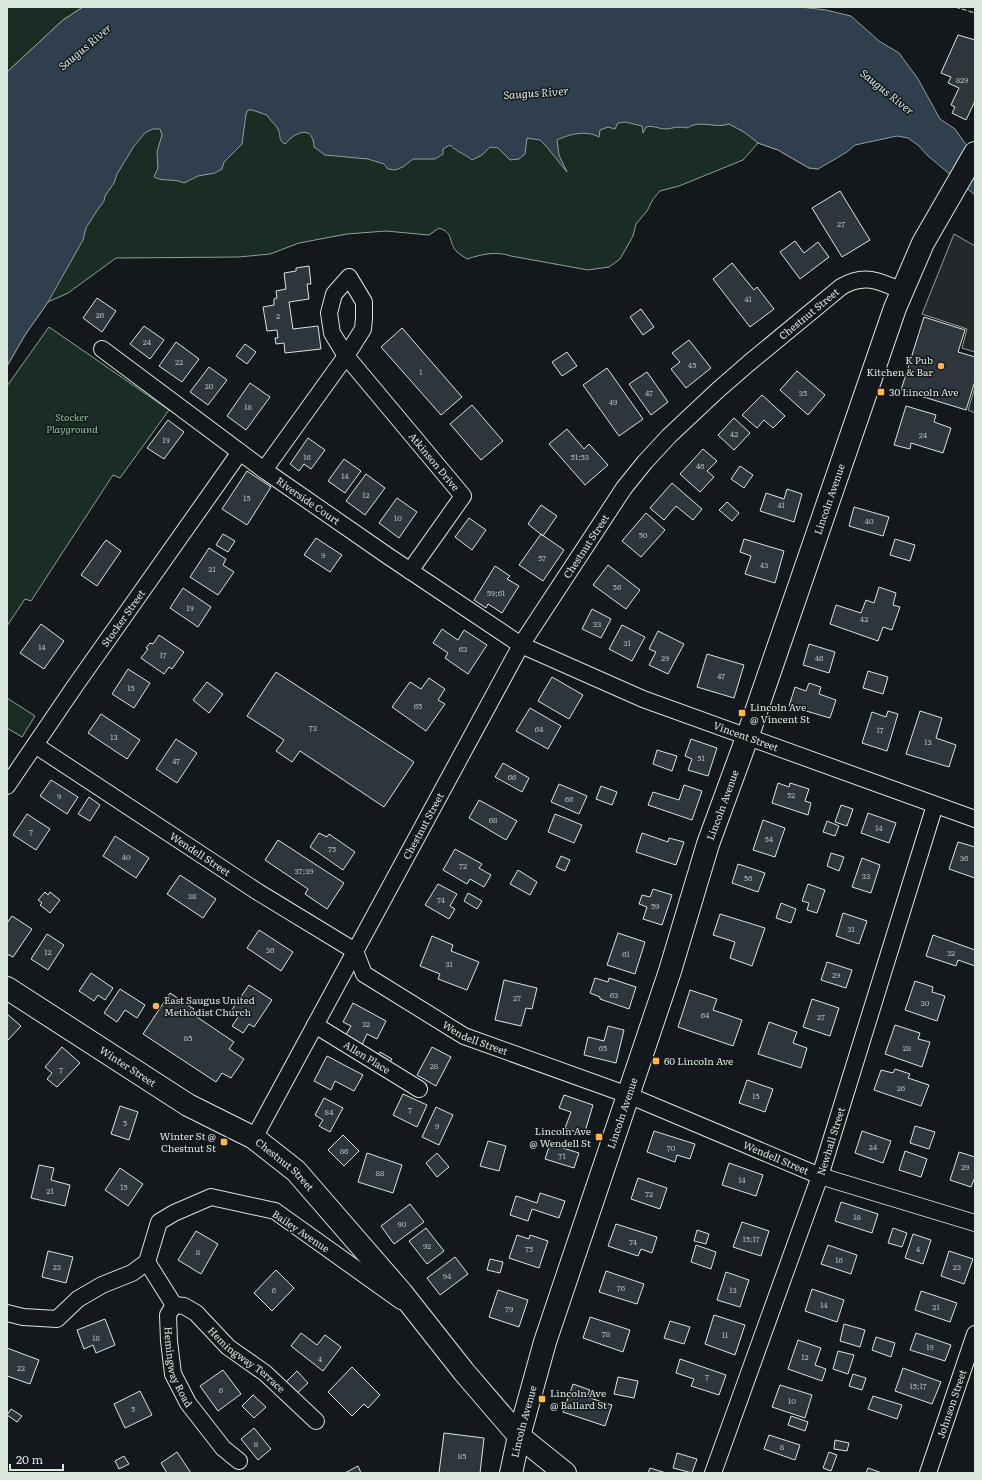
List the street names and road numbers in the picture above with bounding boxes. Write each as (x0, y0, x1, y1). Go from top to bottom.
street label: Chestnut Street (775, 284, 842, 343)
street label: Atkinson Drive (406, 429, 463, 494)
street label: Lincoln Avenue (810, 462, 848, 536)
street label: Riverside Court (273, 473, 344, 528)
street label: Chestnut Street (559, 511, 612, 581)
street label: Stocker Street (97, 586, 148, 650)
street label: Vincent Street (711, 717, 781, 754)
street label: Lincoln Avenue (702, 767, 742, 842)
street label: Chestnut Street (398, 790, 447, 862)
street label: Wendell Street (167, 828, 234, 879)
street label: Wendell Street (440, 1017, 510, 1058)
street label: Allen Place (341, 1036, 394, 1077)
street label: Winter Street (97, 1042, 160, 1090)
street label: Lincoln Avenue (603, 1075, 641, 1150)
street label: Newhall Street (813, 1105, 848, 1177)
street label: Chestnut Street (253, 1134, 318, 1194)
street label: Wendell Street (741, 1136, 812, 1178)
street label: Bailey Avenue (270, 1206, 333, 1255)
street label: Hemingway Terrace (205, 1323, 289, 1396)
street label: Hemingway Road (161, 1326, 197, 1410)
street label: Johnson Street (932, 1367, 969, 1440)
street label: Lincoln Avenue (507, 1384, 540, 1459)

